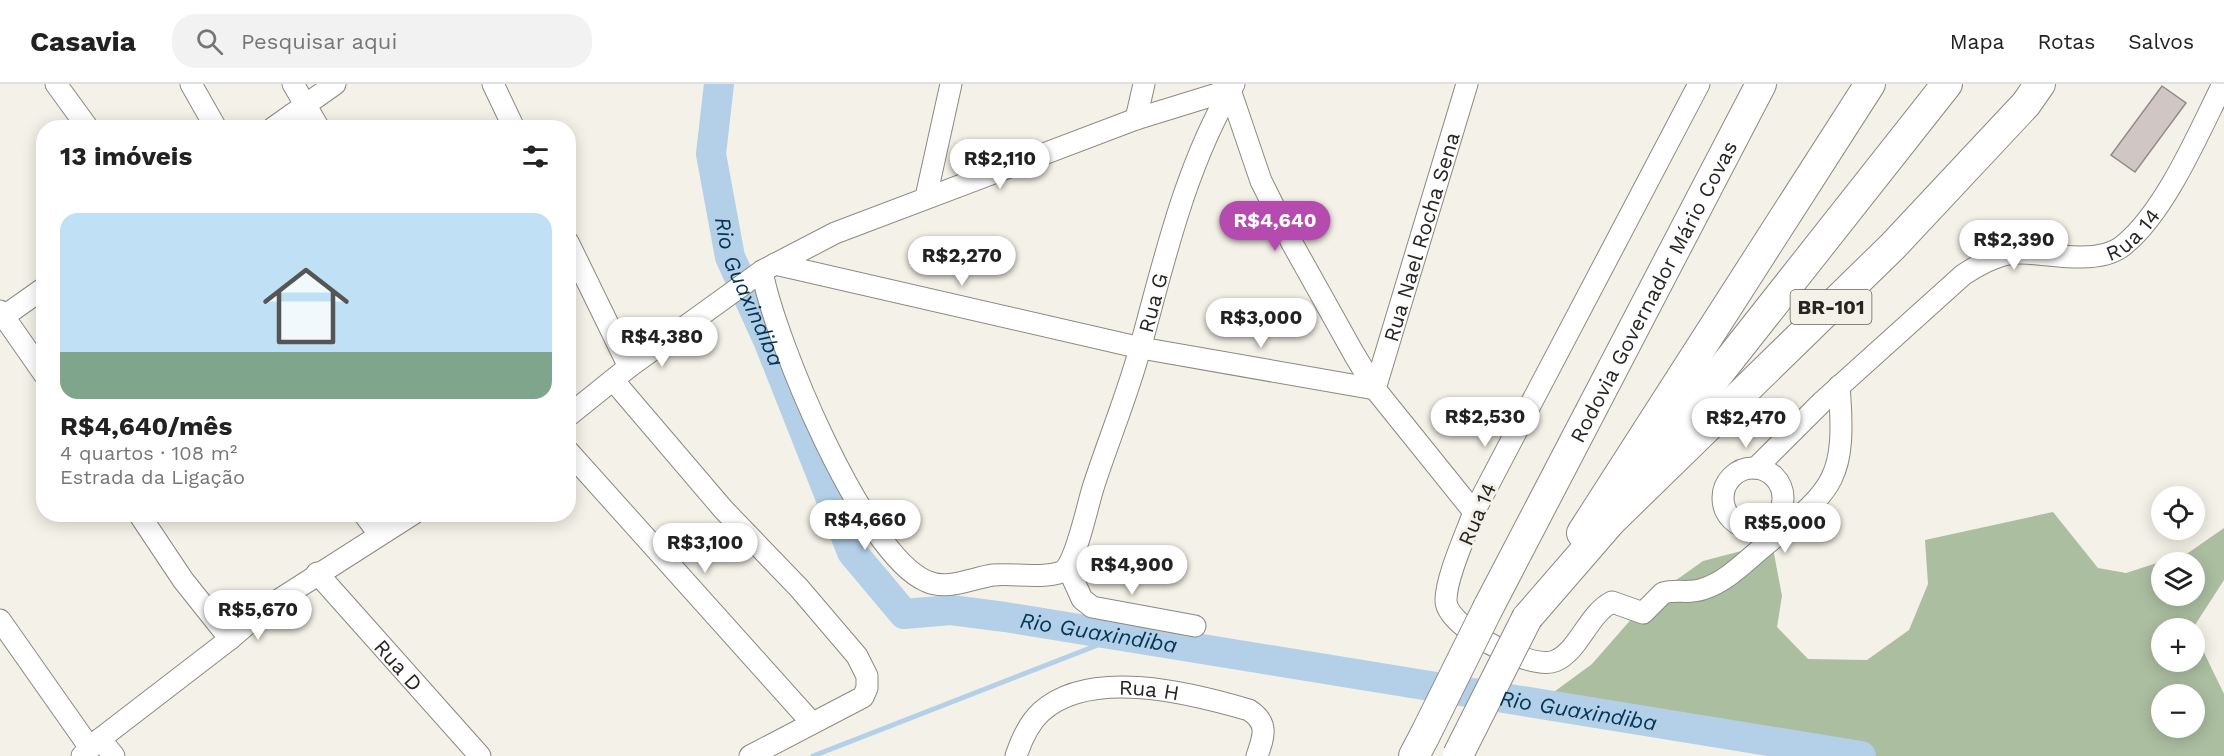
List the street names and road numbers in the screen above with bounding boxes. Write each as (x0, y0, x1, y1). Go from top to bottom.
street label: Rua Nael Rocha Sena (1378, 129, 1464, 345)
street label: Rodovia Governador Mário Covas (1564, 136, 1742, 447)
street label: Rua 14 (2102, 203, 2165, 266)
street label: Rua G (1132, 270, 1172, 335)
road number: BR-101 (1790, 290, 1872, 324)
street label: Rua 14 (1453, 479, 1501, 549)
street label: Rua D (369, 634, 428, 696)
street label: Rua H (1119, 674, 1181, 705)

